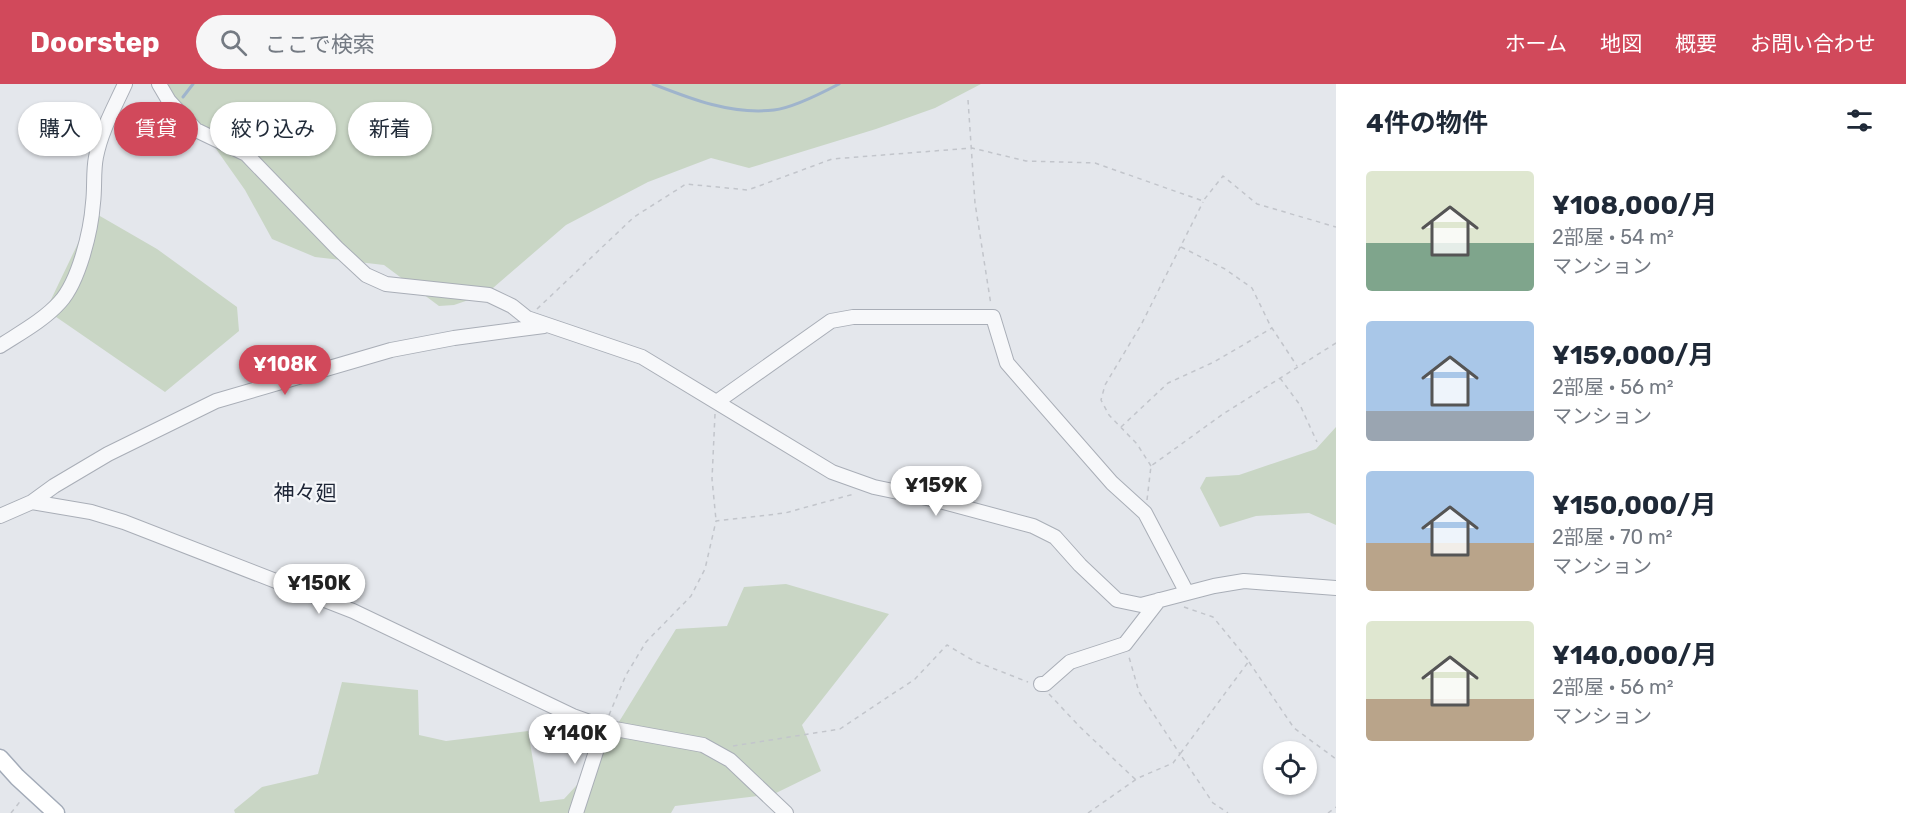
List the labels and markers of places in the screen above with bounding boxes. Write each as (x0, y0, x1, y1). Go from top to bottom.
pin: ¥108K (243, 345, 327, 396)
pin: ¥159K (894, 466, 978, 517)
pin: ¥150K (277, 564, 361, 615)
pin: ¥140K (533, 714, 617, 765)

